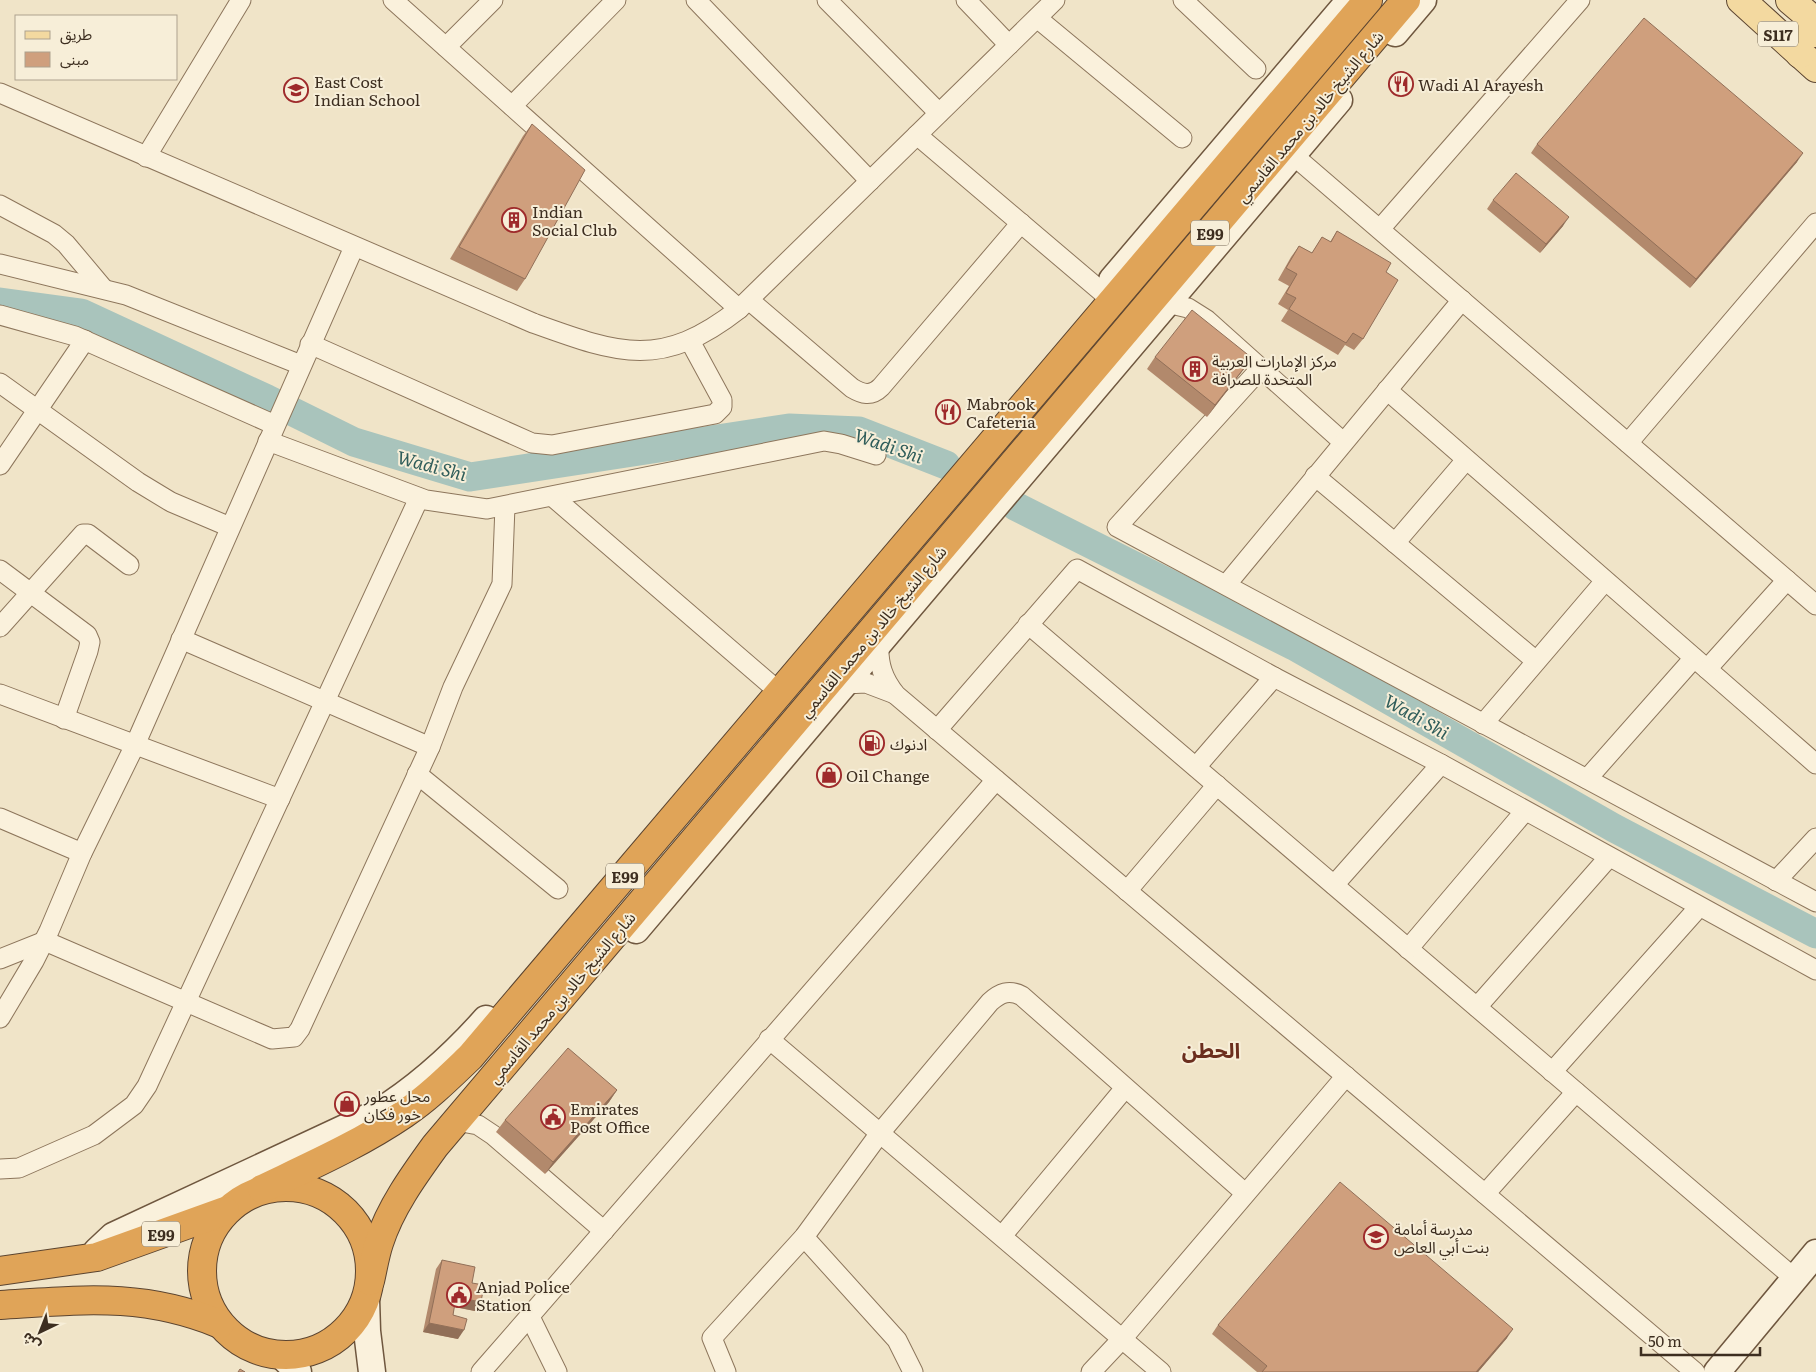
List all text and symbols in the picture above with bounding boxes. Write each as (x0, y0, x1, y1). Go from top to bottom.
legend (15, 15, 178, 80)
text: طريق (60, 22, 92, 45)
road number: S117 (1758, 22, 1798, 46)
street label: شارع الشيخ خالد بن محمد القاسمي (1230, 25, 1390, 209)
text: مبنى (60, 47, 89, 70)
place label: East Cost Indian School (314, 69, 420, 111)
restaurant icon: Wadi Al Arayesh (1388, 71, 1414, 97)
place label: Wadi Al Arayesh (1418, 72, 1544, 96)
school or university icon: East Cost Indian School (283, 77, 309, 103)
place label: Indian Social Club (532, 199, 617, 241)
building icon: Indian Social Club (501, 207, 527, 233)
road number: E99 (1191, 220, 1229, 246)
place label: مركز الإمارات العربية المتحدة للصرافة (1212, 348, 1337, 390)
building icon: مركز الإمارات العربية المتحدة للصرافة (1182, 356, 1208, 382)
place label: Mabrook Cafeteria (966, 391, 1036, 433)
restaurant icon: Mabrook Cafeteria (935, 399, 961, 425)
water label: Wadi Shi (851, 421, 928, 470)
water label: Wadi Shi (394, 443, 470, 487)
street label: شارع الشيخ خالد بن محمد القاسمي (793, 540, 953, 724)
water label: Wadi Shi (1379, 687, 1455, 746)
fuel station icon: ادنوك (859, 730, 885, 756)
place label: ادنوك (890, 731, 927, 755)
shop icon: Oil Change (816, 762, 842, 788)
place label: Oil Change (846, 763, 930, 787)
road number: E99 (606, 864, 644, 888)
street label: شارع الشيخ خالد بن محمد القاسمي (482, 906, 642, 1090)
district label: الحطن (1182, 1033, 1240, 1064)
place label: محل عطور خور فكان (363, 1083, 430, 1125)
shop icon: محل عطور خور فكان (334, 1091, 360, 1117)
place label: Emirates Post Office (570, 1096, 650, 1138)
public building icon: Emirates Post Office (540, 1104, 566, 1130)
place label: مدرسة أمامة بنت أبي العاص (1394, 1216, 1489, 1260)
road number: E99 (142, 1222, 180, 1246)
school or university icon: مدرسة أمامة بنت أبي العاص (1363, 1224, 1389, 1250)
place label: Anjad Police Station (476, 1274, 570, 1316)
public building icon: Anjad Police Station (446, 1282, 472, 1308)
north arrow (15, 1307, 65, 1357)
scale bar (1641, 1324, 1760, 1356)
text: ش (17, 1328, 44, 1356)
text: 50 m (1648, 1329, 1682, 1352)

